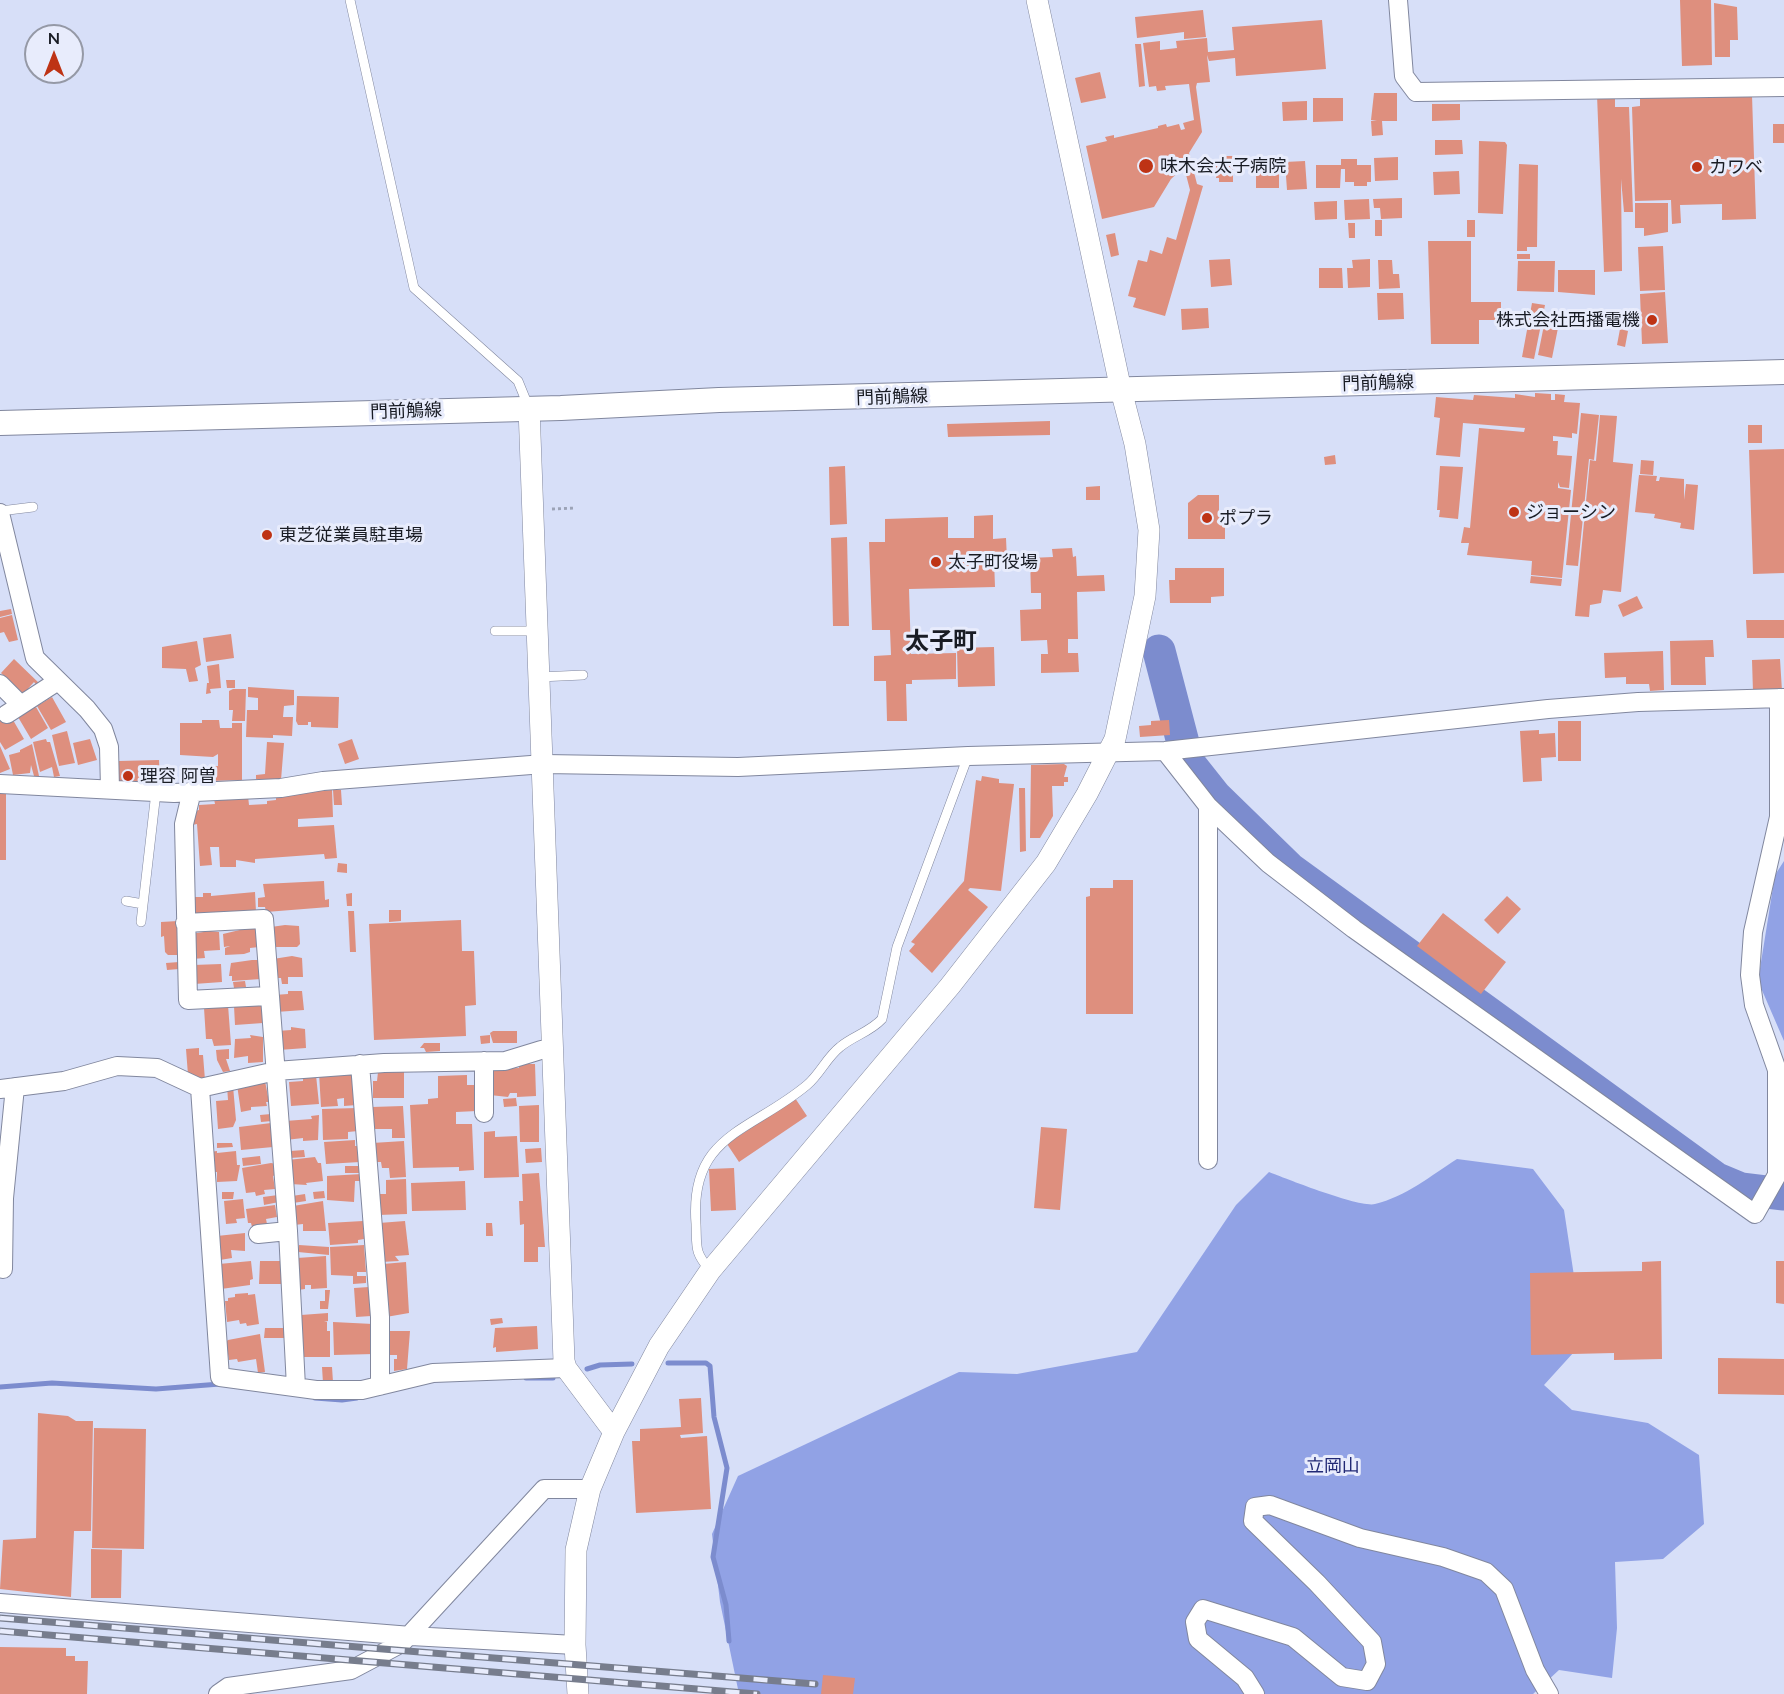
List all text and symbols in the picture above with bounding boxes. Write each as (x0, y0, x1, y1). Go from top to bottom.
north arrow (24, 24, 84, 84)
text: N (48, 28, 60, 47)
place label: 味木会太子病院 (1160, 155, 1286, 177)
place label: カワベ (1709, 156, 1763, 178)
marker: 味木会太子病院 (1137, 157, 1155, 175)
marker: カワベ (1690, 160, 1704, 174)
place label: 株式会社西播電機 (1496, 309, 1640, 331)
marker: 株式会社西播電機 (1645, 313, 1659, 327)
street label: 門前鵤線 (1342, 371, 1414, 395)
street label: 門前鵤線 (856, 385, 928, 409)
street label: 門前鵤線 (370, 399, 442, 423)
place label: ジョーシン (1526, 501, 1616, 523)
marker: ジョーシン (1507, 505, 1521, 519)
place label: ポプラ (1219, 507, 1273, 529)
marker: ポプラ (1200, 511, 1214, 525)
place label: 東芝従業員駐車場 (279, 524, 423, 546)
marker: 東芝従業員駐車場 (260, 528, 274, 542)
place label: 太子町役場 (948, 551, 1038, 573)
marker: 太子町役場 (929, 555, 943, 569)
district label: 太子町 (905, 627, 977, 655)
place label: 理容 阿曽 (140, 765, 217, 787)
marker: 理容 阿曽 (121, 769, 135, 783)
park label: 立岡山 (1306, 1455, 1360, 1477)

